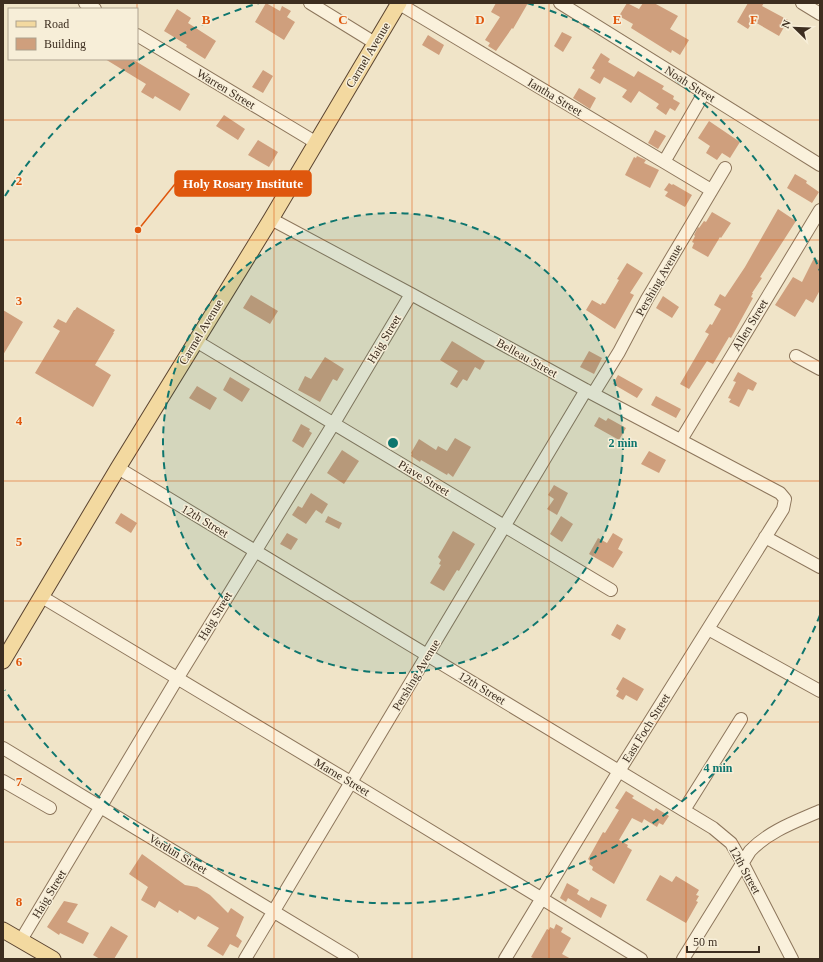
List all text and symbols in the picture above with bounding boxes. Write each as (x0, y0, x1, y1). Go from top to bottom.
legend (8, 8, 138, 60)
north arrow (775, 8, 815, 48)
text: B (202, 12, 211, 27)
text: D (475, 12, 485, 27)
text: E (613, 12, 621, 27)
text: F (750, 12, 758, 27)
text: Road (44, 17, 69, 31)
text: N (779, 18, 793, 30)
street label: Carmel Avenue (343, 19, 393, 91)
text: Building (44, 37, 86, 51)
street label: Noah Street (662, 63, 718, 105)
street label: Warren Street (194, 66, 258, 112)
street label: Iantha Street (525, 75, 585, 119)
callout: Holy Rosary Institute (175, 171, 311, 196)
text: 2 (16, 173, 22, 188)
text: Holy Rosary Institute (183, 176, 303, 191)
street label: Pershing Avenue (633, 242, 685, 318)
text: 3 (16, 293, 23, 308)
street label: Allen Street (729, 296, 771, 353)
street label: Carmel Avenue (176, 297, 226, 367)
street label: Haig Street (364, 312, 404, 366)
street label: Belleau Street (494, 335, 561, 381)
text: 4 (16, 413, 23, 428)
centre of rings (386, 436, 400, 450)
text: 2 min (608, 436, 638, 450)
street label: Piave Street (396, 457, 453, 499)
street label: 12th Street (179, 502, 232, 541)
text: 5 (16, 534, 23, 549)
street label: Haig Street (195, 589, 235, 643)
street label: Pershing Avenue (389, 637, 443, 713)
text: 6 (16, 654, 23, 669)
street label: 12th Street (456, 669, 509, 708)
street label: East Foch Street (619, 690, 673, 765)
street label: Marne Street (312, 755, 373, 799)
text: 4 min (703, 761, 733, 775)
text: 7 (16, 774, 23, 789)
street label: Verdun Street (146, 831, 210, 877)
street label: 12th Street (726, 844, 764, 897)
street label: Haig Street (29, 867, 69, 921)
text: 8 (16, 894, 23, 909)
scale bar (687, 928, 759, 954)
text: 50 m (693, 935, 718, 949)

